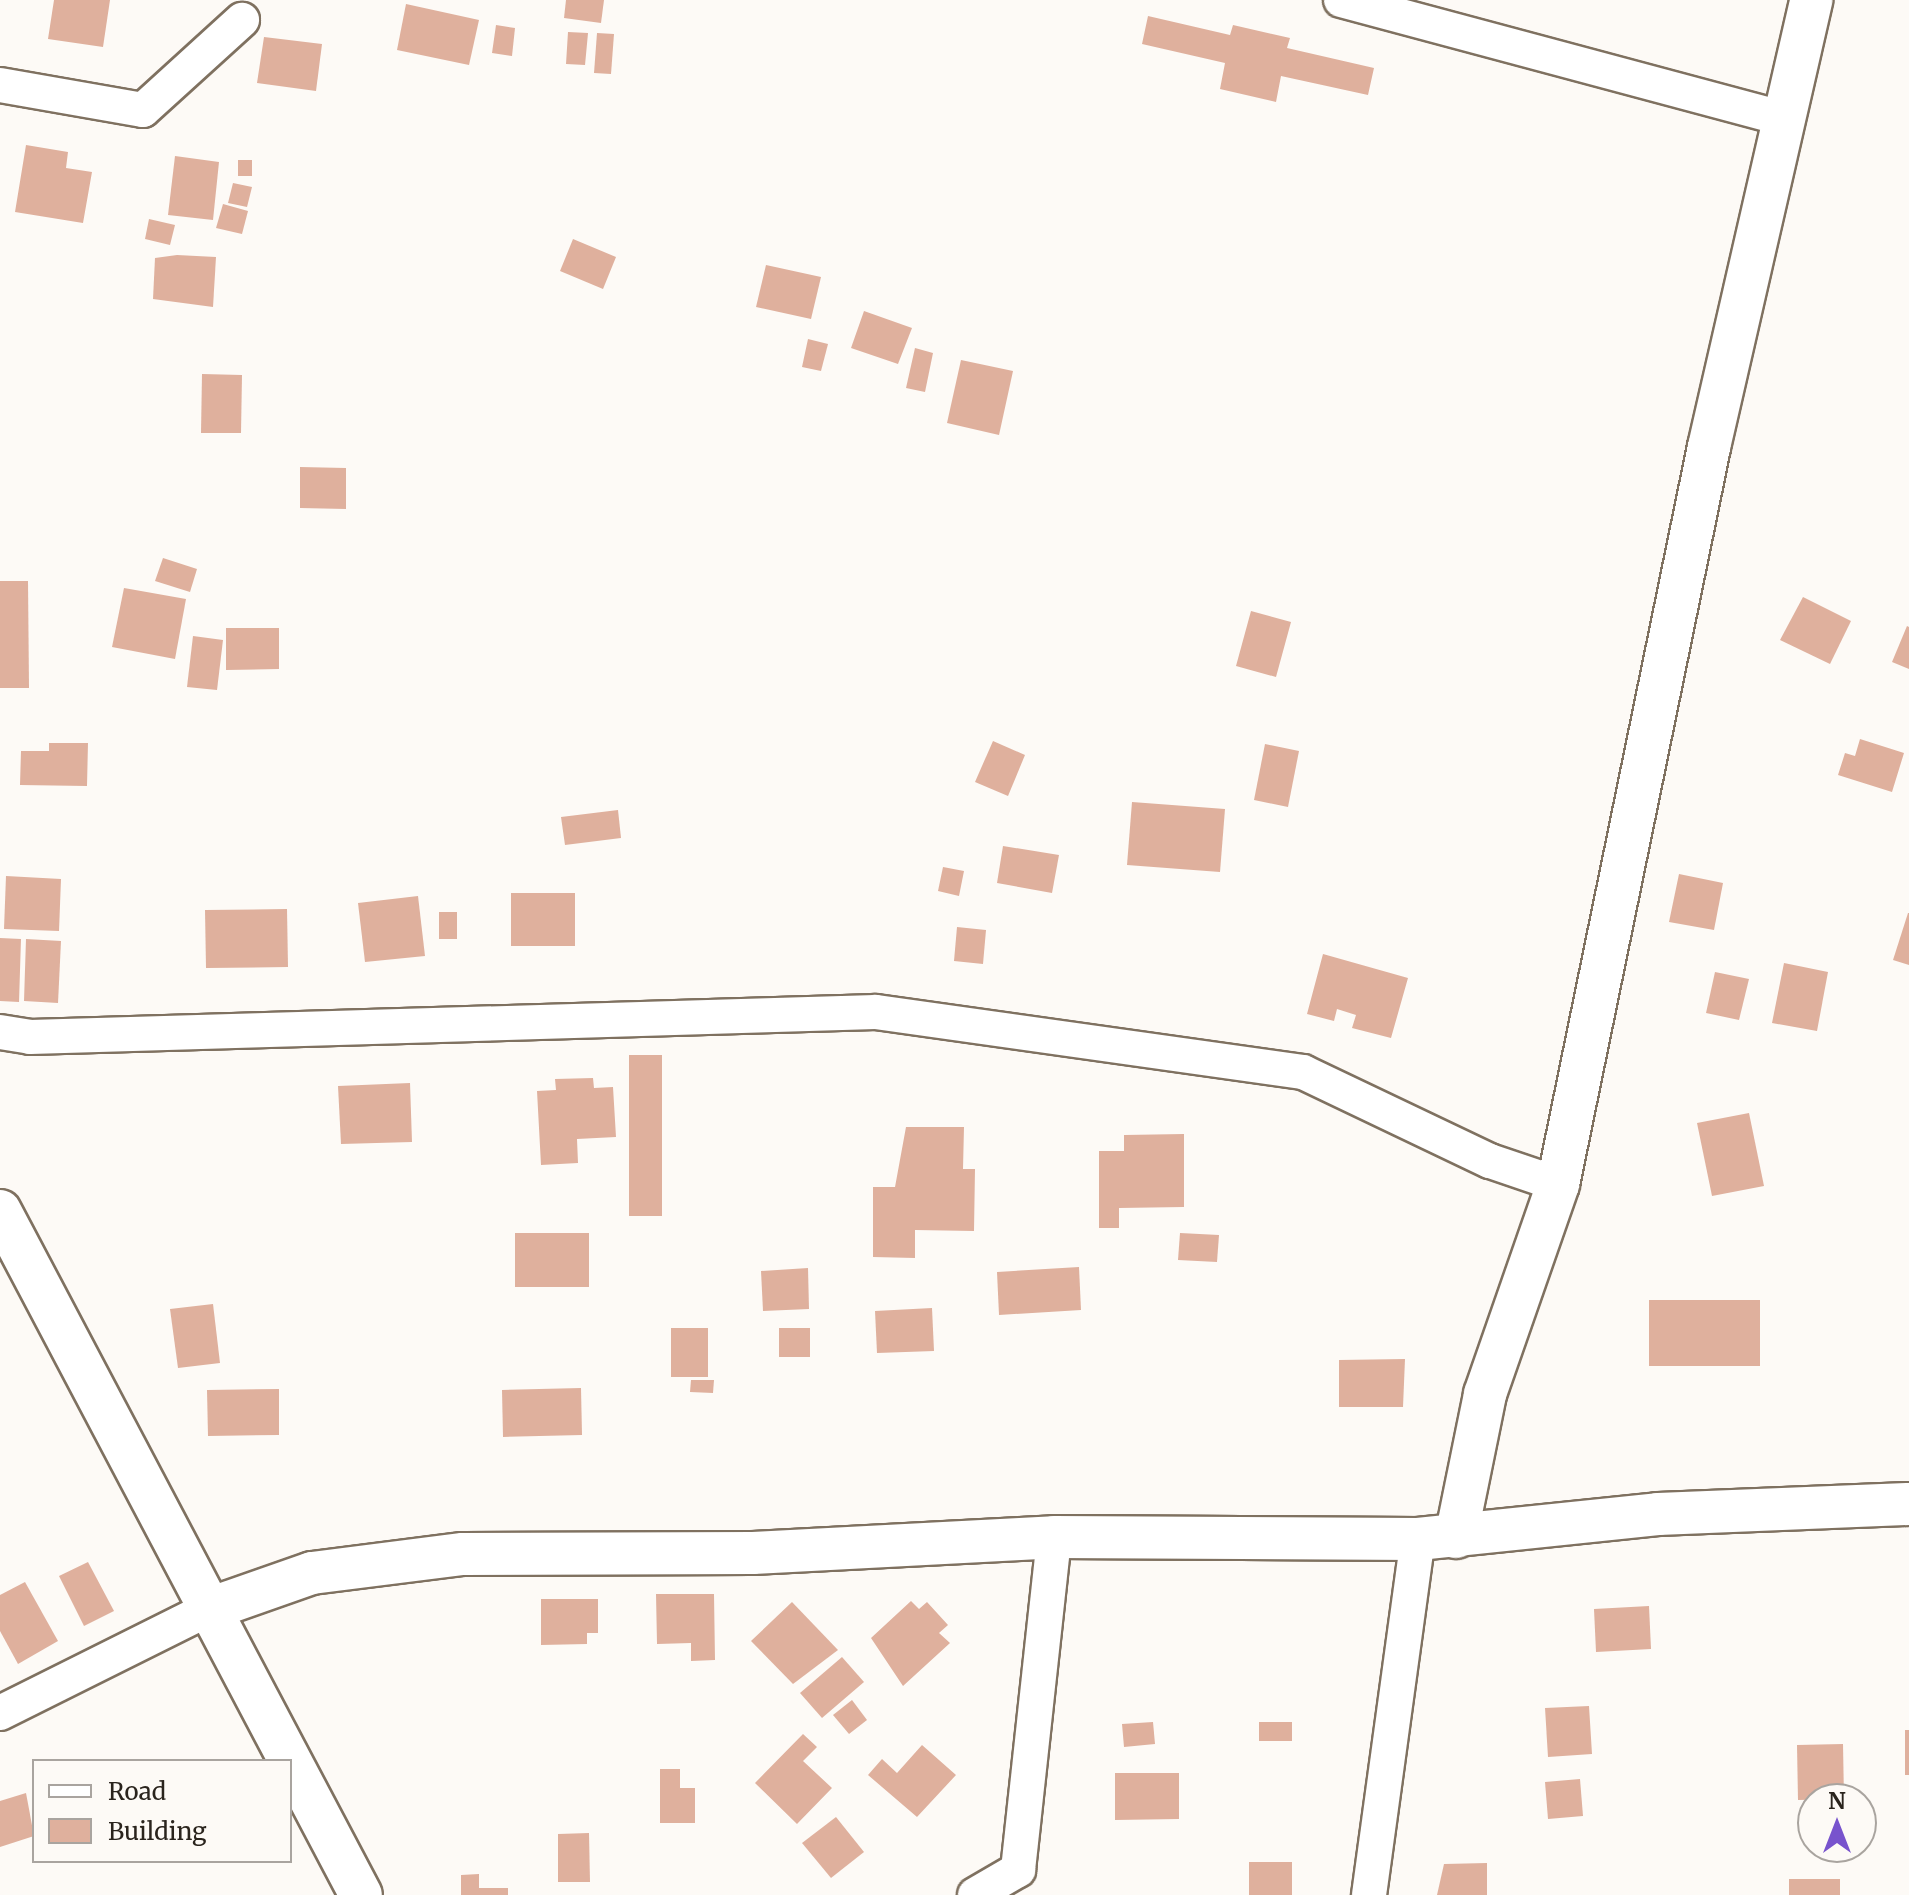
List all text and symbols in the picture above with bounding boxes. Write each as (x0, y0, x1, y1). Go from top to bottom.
legend (32, 1759, 292, 1863)
text: Road (108, 1776, 166, 1807)
north arrow (1797, 1783, 1877, 1863)
text: N (1828, 1787, 1846, 1815)
text: Building (108, 1816, 207, 1847)

